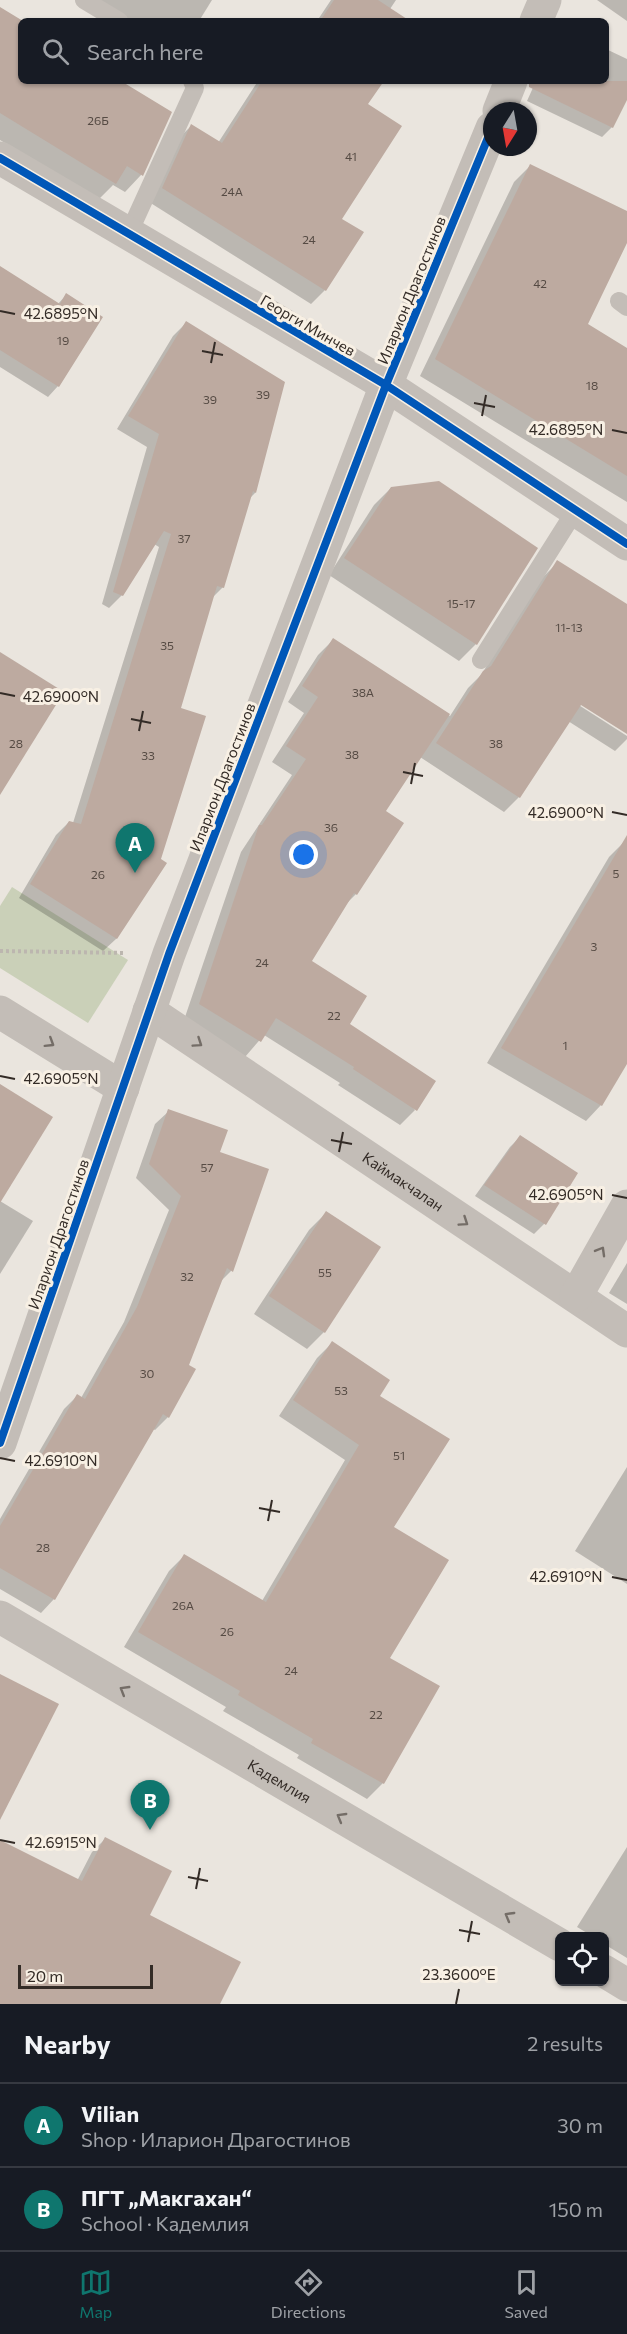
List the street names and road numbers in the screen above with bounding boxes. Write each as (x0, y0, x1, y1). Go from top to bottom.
street label: Иларион Драгостинов (373, 213, 449, 367)
street label: Георги Минчев (257, 291, 359, 359)
street label: Иларион Драгостинов (185, 700, 259, 854)
street label: Каймакчалан (359, 1148, 447, 1215)
street label: Иларион Драгостинов (24, 1156, 92, 1312)
street label: Кадемлия (245, 1755, 315, 1806)

